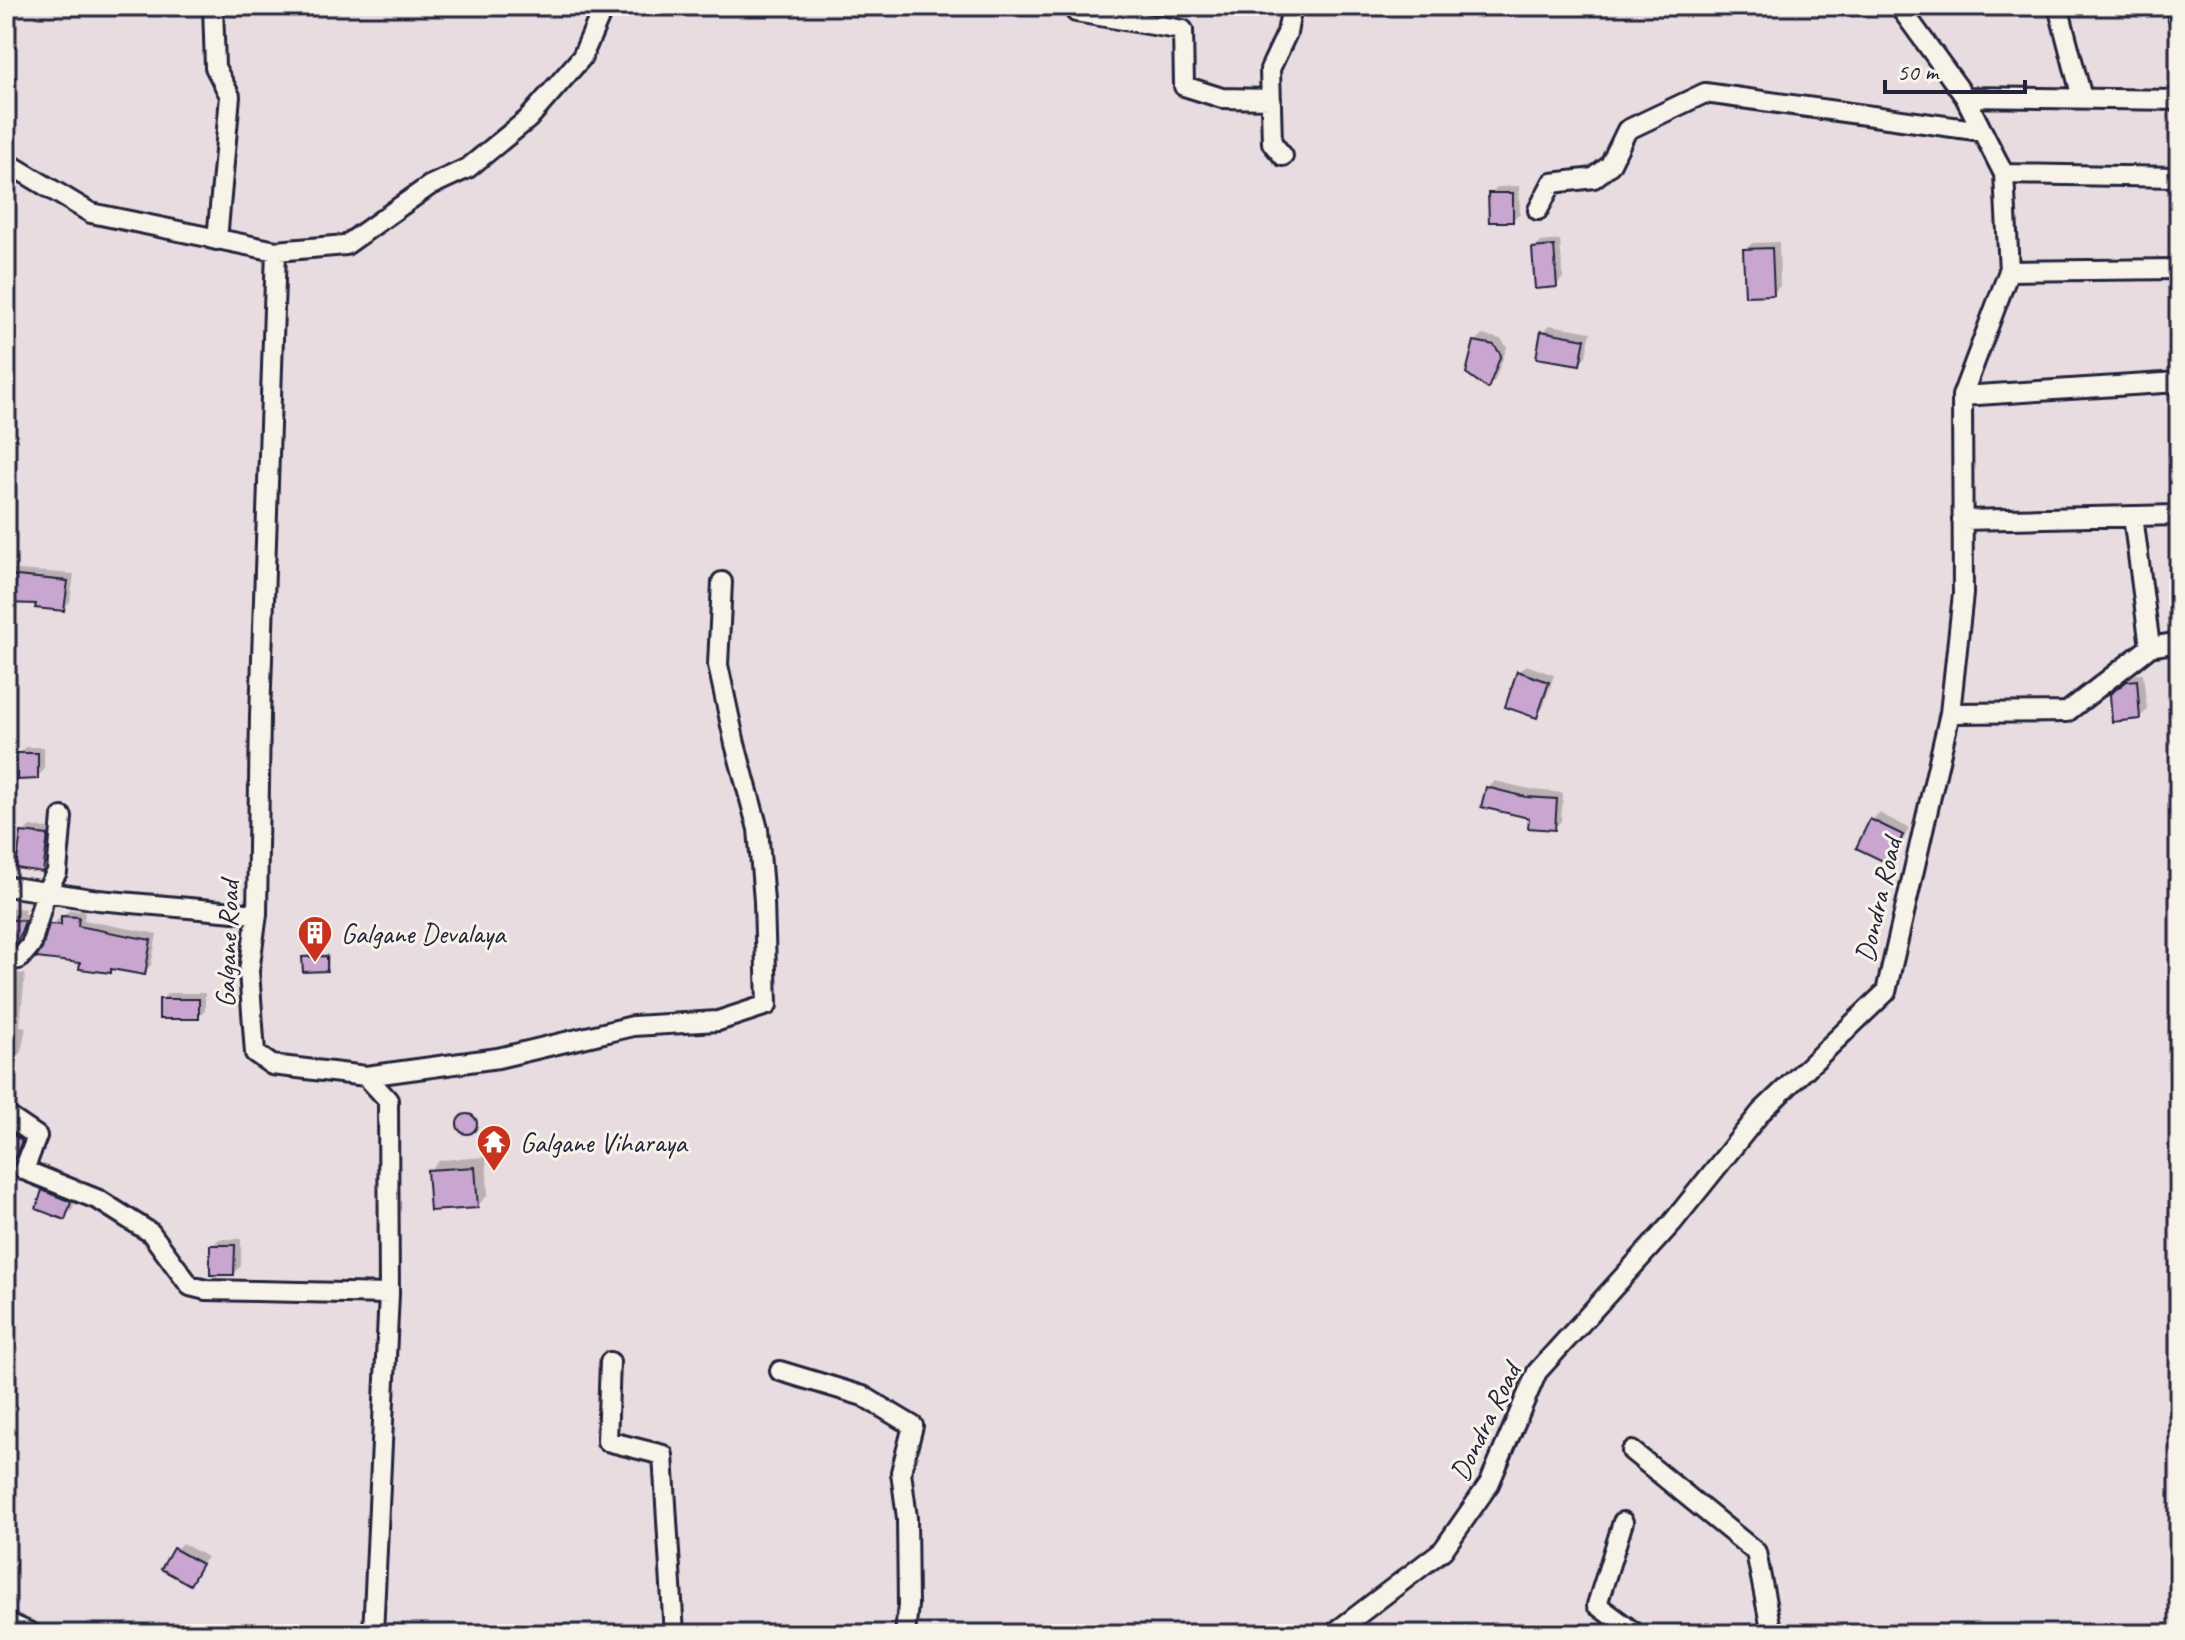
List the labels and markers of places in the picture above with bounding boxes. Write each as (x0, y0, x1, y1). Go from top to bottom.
building icon: Galgane Devalaya (296, 914, 334, 964)
place label: Galgane Devalaya (341, 916, 507, 951)
temple icon: Galgane Viharaya (475, 1123, 513, 1173)
place label: Galgane Viharaya (520, 1125, 689, 1160)

